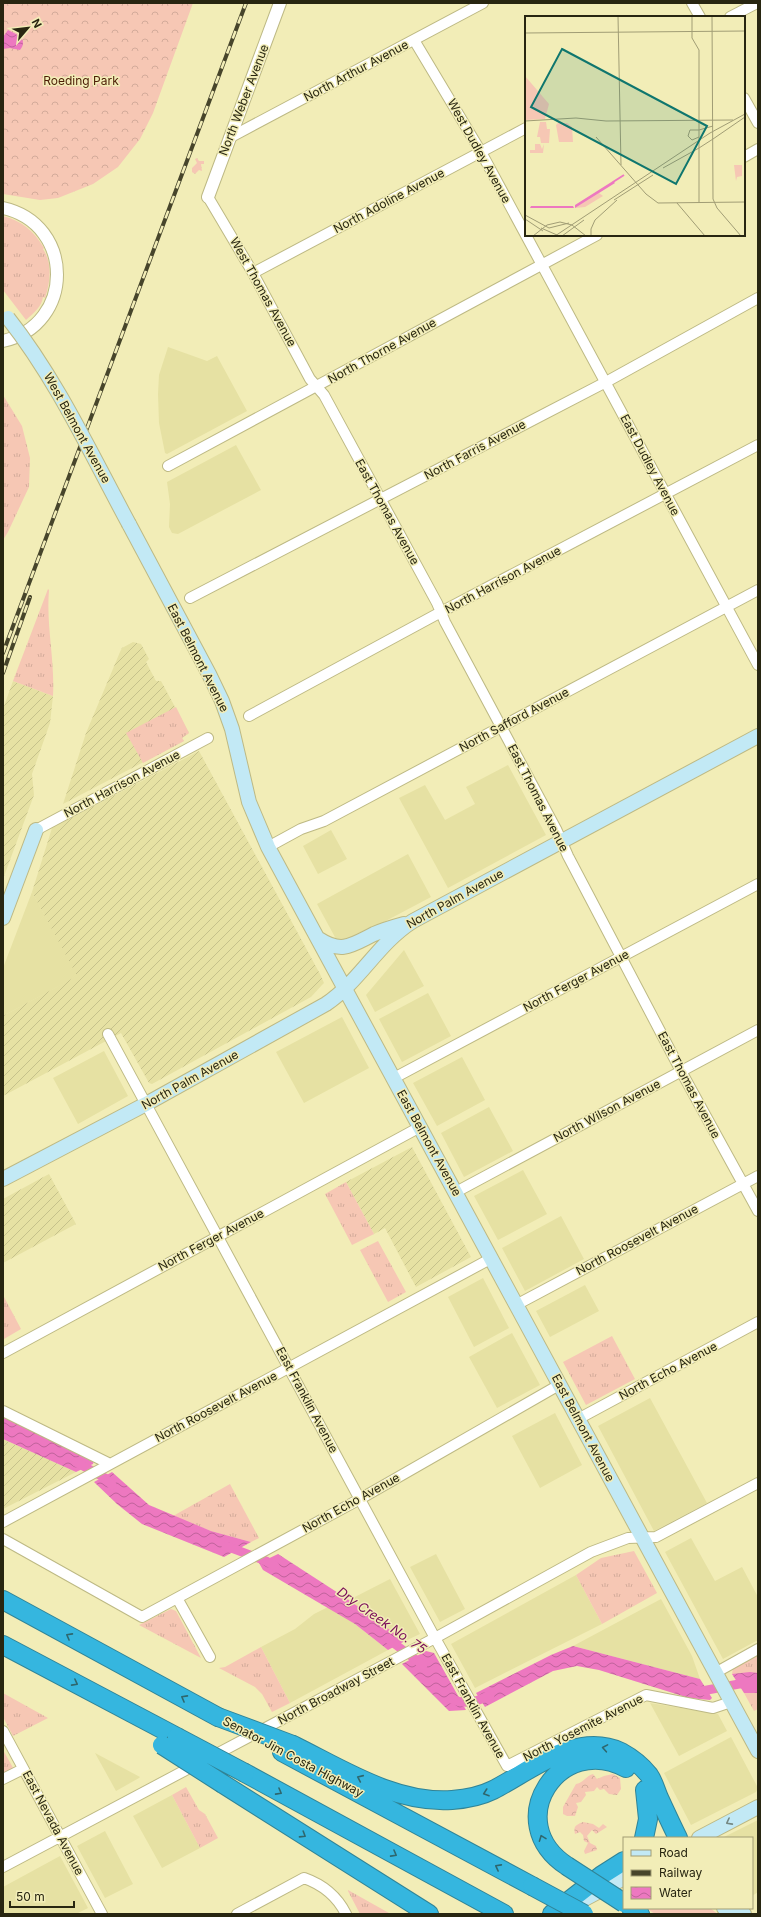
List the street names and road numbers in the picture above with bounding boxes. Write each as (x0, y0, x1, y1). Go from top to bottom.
street label: North Arthur Avenue (301, 37, 411, 105)
street label: North Weber Avenue (215, 42, 272, 158)
street label: West Dudley Avenue (445, 96, 514, 206)
street label: North Adoline Avenue (331, 165, 447, 236)
street label: West Thomas Avenue (227, 234, 300, 349)
street label: North Thorne Avenue (325, 315, 439, 387)
street label: West Belmont Avenue (41, 370, 114, 486)
street label: East Dudley Avenue (617, 412, 684, 518)
street label: North Farris Avenue (421, 416, 528, 483)
street label: East Thomas Avenue (352, 456, 423, 567)
street label: North Harrison Avenue (442, 543, 563, 617)
street label: East Belmont Avenue (165, 601, 232, 714)
street label: North Safford Avenue (456, 684, 571, 755)
street label: East Thomas Avenue (505, 741, 572, 854)
street label: North Harrison Avenue (61, 747, 182, 821)
street label: North Palm Avenue (404, 866, 506, 931)
street label: North Ferger Avenue (520, 946, 631, 1015)
street label: East Thomas Avenue (655, 1029, 724, 1141)
street label: North Palm Avenue (139, 1047, 241, 1112)
street label: North Wilson Avenue (551, 1076, 663, 1145)
street label: East Belmont Avenue (394, 1087, 465, 1199)
street label: North Roosevelt Avenue (573, 1201, 701, 1278)
street label: North Ferger Avenue (155, 1205, 266, 1274)
street label: North Echo Avenue (616, 1338, 720, 1403)
street label: East Franklin Avenue (273, 1344, 342, 1455)
street label: North Roosevelt Avenue (152, 1368, 280, 1445)
street label: East Belmont Avenue (549, 1371, 618, 1484)
street label: North Echo Avenue (299, 1470, 402, 1536)
street label: East Franklin Avenue (438, 1651, 509, 1761)
street label: North Broadway Street (275, 1654, 396, 1728)
street label: North Yosemite Avenue (520, 1691, 645, 1764)
street label: Senator Jim Costa Highway (220, 1713, 366, 1800)
street label: East Nevada Avenue (19, 1768, 87, 1878)

